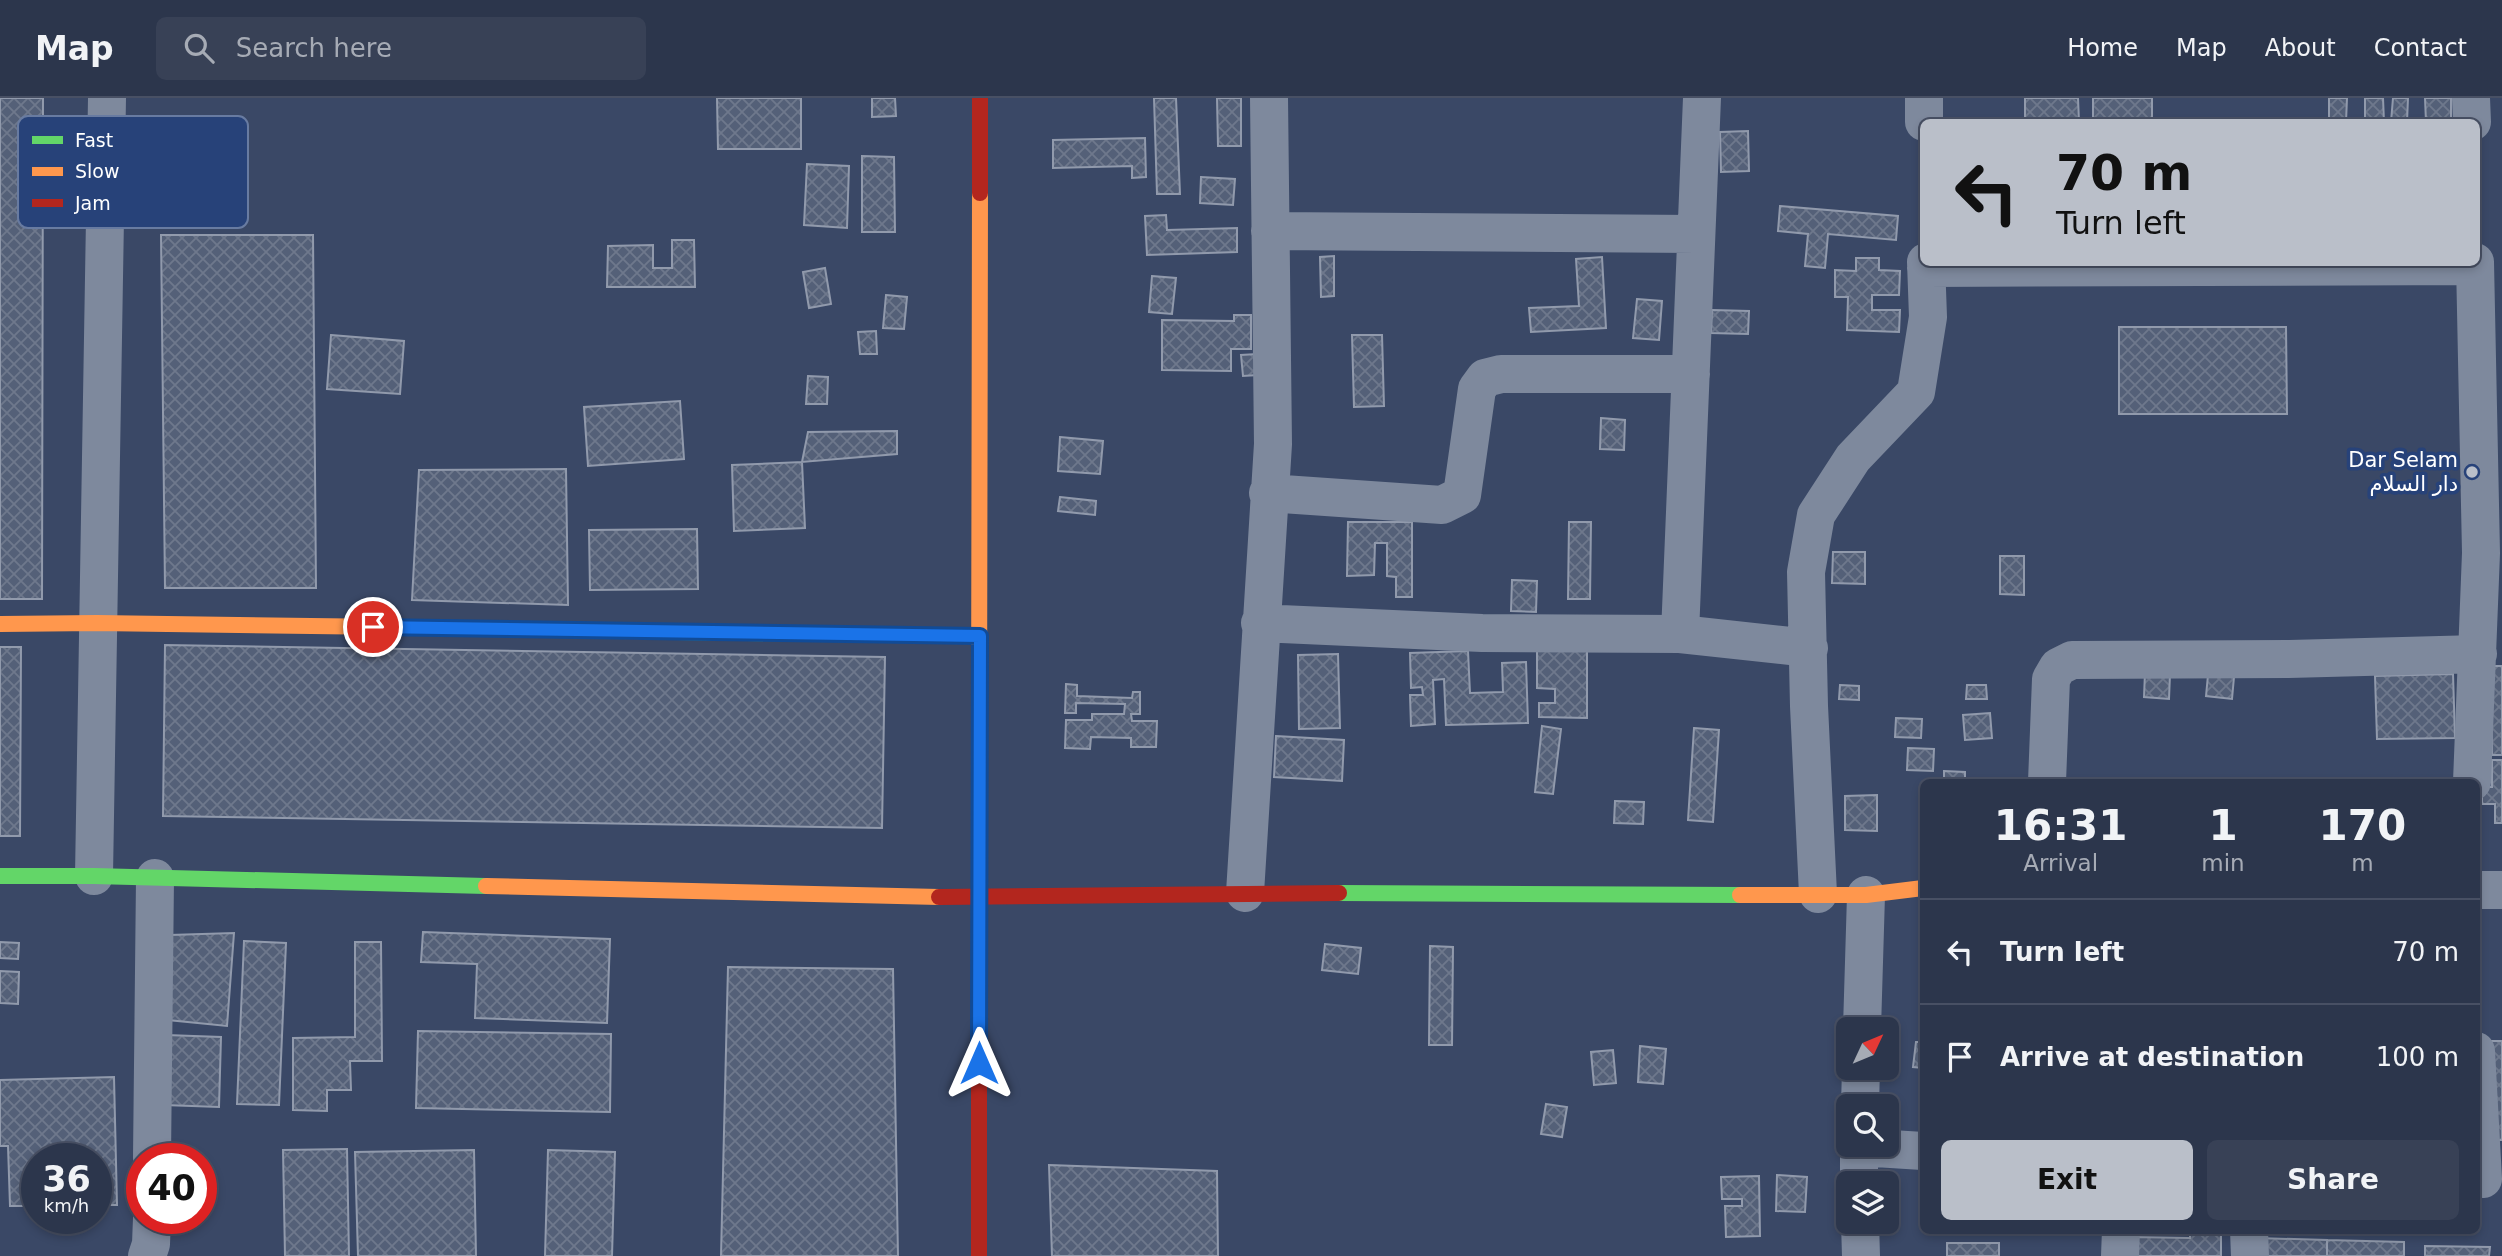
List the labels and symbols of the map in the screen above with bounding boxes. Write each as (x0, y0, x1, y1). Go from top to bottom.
legend (18, 116, 248, 228)
text: Fast (75, 129, 113, 151)
text: Slow (75, 160, 120, 182)
text: Jam (74, 192, 111, 214)
place label: Dar Selam دار السلام (2348, 448, 2458, 496)
marker: Dar Selam دار السلام (2464, 464, 2480, 480)
pin (343, 597, 403, 657)
north arrow (1836, 1017, 1899, 1080)
position arrow (942, 1026, 1016, 1100)
speed limit sign: 40 (126, 1143, 217, 1234)

